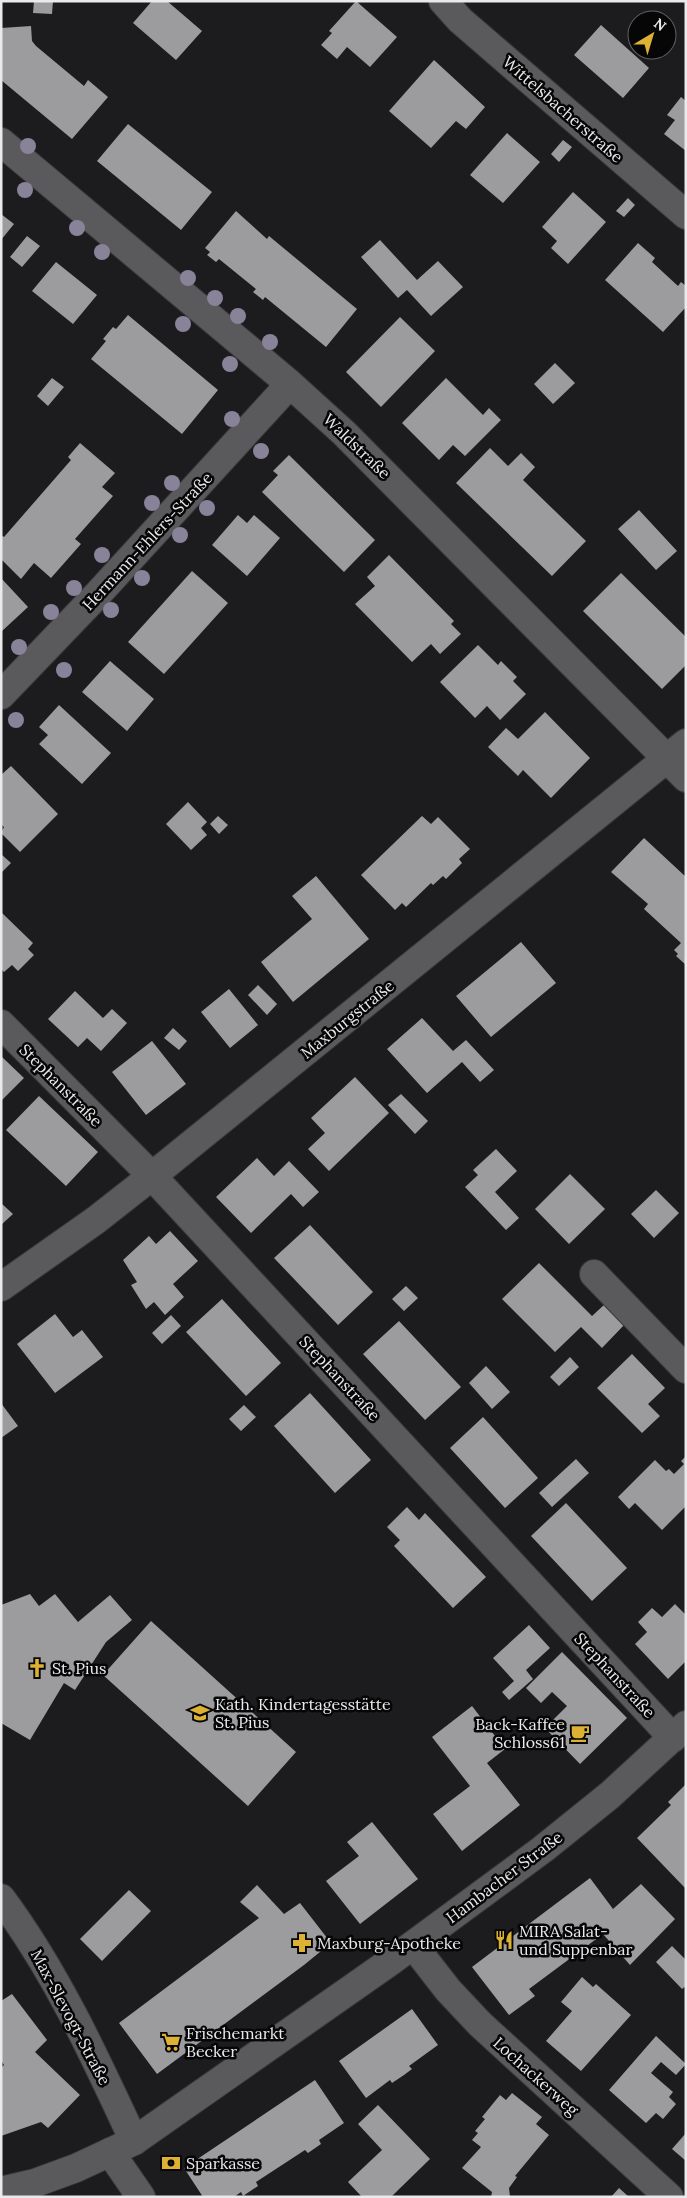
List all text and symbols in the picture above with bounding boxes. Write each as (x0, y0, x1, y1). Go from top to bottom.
north arrow (627, 10, 677, 60)
text: N (650, 14, 670, 35)
street label: Wittelsbacherstraße (499, 51, 627, 167)
street label: Waldstraße (319, 409, 395, 483)
street label: Hermann-Ehlers-Straße (78, 468, 216, 614)
street label: Maxburgstraße (296, 975, 398, 1063)
street label: Stephanstraße (15, 1039, 107, 1131)
street label: Stephanstraße (295, 1331, 385, 1425)
street label: Stephanstraße (570, 1628, 660, 1722)
church icon: St. Pius (26, 1657, 48, 1679)
place label: St. Pius (52, 1658, 107, 1678)
place label: Kath. Kindertagesstätte St. Pius (215, 1694, 391, 1732)
school or university icon: Kath. Kindertagesstätte St. Pius (189, 1702, 211, 1724)
place label: Back-Kaffee Schloss61 (475, 1714, 565, 1752)
cafe icon: Back-Kaffee Schloss61 (569, 1722, 591, 1744)
street label: Hambacher Straße (442, 1827, 566, 1927)
place label: MIRA Salat- und Suppenbar (519, 1921, 633, 1959)
restaurant icon: MIRA Salat- und Suppenbar (493, 1929, 515, 1951)
pharmacy icon: Maxburg-Apotheke (291, 1932, 313, 1954)
place label: Maxburg-Apotheke (317, 1933, 461, 1953)
street label: Max-Slevogt-Straße (27, 1946, 115, 2089)
place label: Frischemarkt Becker (186, 2023, 285, 2061)
supermarket icon: Frischemarkt Becker (160, 2031, 182, 2053)
street label: Lochackerweg (489, 2032, 584, 2120)
bank icon: Sparkasse (160, 2152, 182, 2174)
place label: Sparkasse (186, 2153, 260, 2173)

